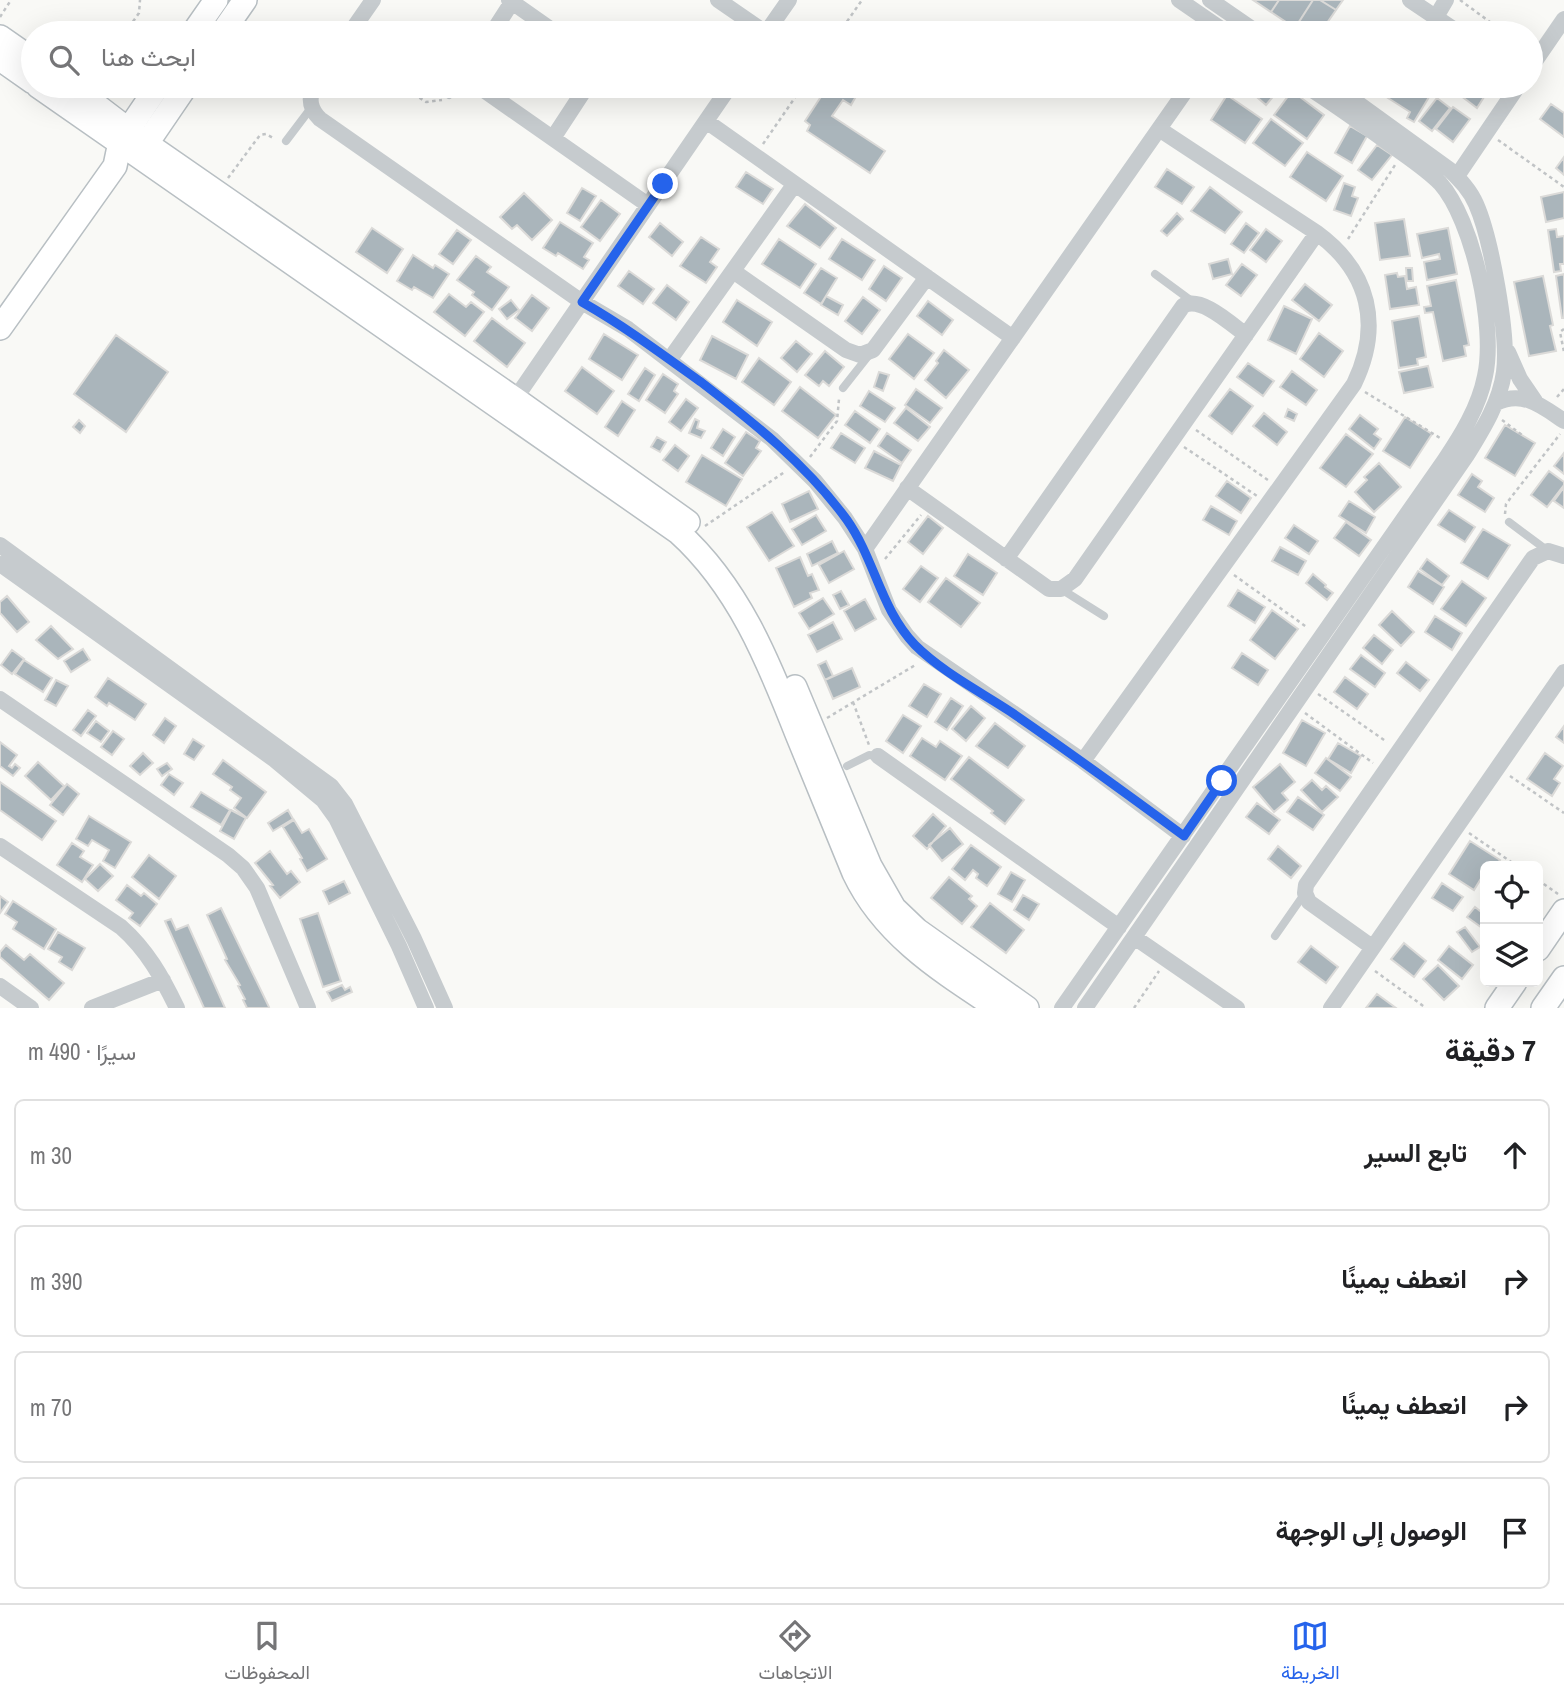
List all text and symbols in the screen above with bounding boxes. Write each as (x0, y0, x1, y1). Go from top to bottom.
search box (21, 21, 1543, 98)
text: ابحث هنا (101, 39, 196, 74)
icon: search (45, 41, 83, 79)
route end (647, 168, 678, 199)
route start (1206, 765, 1237, 796)
map controls (1480, 861, 1543, 987)
button: locate (1480, 861, 1543, 924)
button: layers (1480, 924, 1543, 987)
text: 7 دقيقة (1445, 1030, 1536, 1070)
text: سيرًا · 490 m (28, 1036, 136, 1067)
text: تابع السير (1364, 1135, 1467, 1170)
icon: ahead (1496, 1136, 1534, 1174)
text: 30 m (30, 1140, 72, 1171)
text: انعطف يمينًا (1341, 1261, 1467, 1296)
icon: right (1496, 1262, 1534, 1300)
text: 390 m (30, 1266, 82, 1297)
text: انعطف يمينًا (1341, 1387, 1467, 1422)
icon: right (1496, 1388, 1534, 1426)
text: 70 m (30, 1392, 72, 1423)
text: الوصول إلى الوجهة (1275, 1513, 1467, 1548)
icon: arrive (1496, 1514, 1534, 1552)
tab: المحفوظات (224, 1617, 310, 1689)
tab: الاتجاهات (759, 1617, 832, 1689)
tab: الخريطة (1281, 1617, 1340, 1689)

